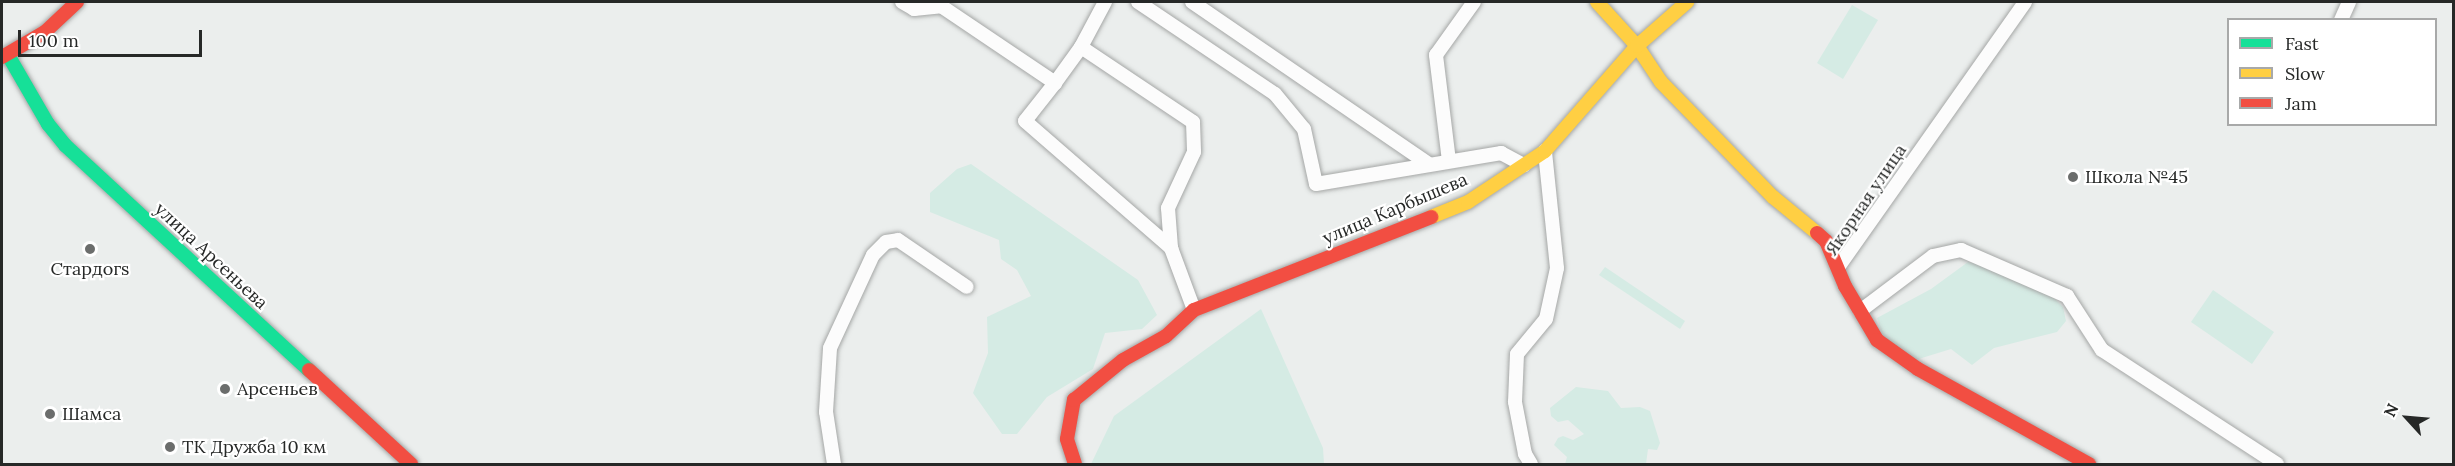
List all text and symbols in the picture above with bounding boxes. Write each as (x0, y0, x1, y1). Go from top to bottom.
scale bar (21, 18, 206, 56)
legend (2227, 18, 2437, 126)
text: 100 m (29, 29, 79, 52)
text: Fast (2285, 32, 2319, 55)
text: Slow (2285, 62, 2325, 85)
text: Jam (2285, 92, 2317, 115)
street label: Якорная улица (1821, 140, 1911, 260)
place label: Школа №45 (2085, 166, 2188, 188)
street label: улица Карбышева (1319, 169, 1471, 249)
marker: Школа №45 (2066, 170, 2080, 184)
street label: улица Арсеньева (150, 198, 272, 314)
marker: Стардогs (83, 242, 97, 256)
place label: Стардогs (51, 258, 129, 280)
place label: Арсеньев (237, 378, 318, 400)
marker: Арсеньев (218, 382, 232, 396)
north arrow (2377, 388, 2437, 448)
text: N (2379, 400, 2403, 420)
place label: Шамса (62, 403, 121, 425)
marker: Шамса (43, 407, 57, 421)
place label: ТК Дружба 10 км (182, 436, 326, 458)
marker: ТК Дружба 10 км (163, 440, 177, 454)

